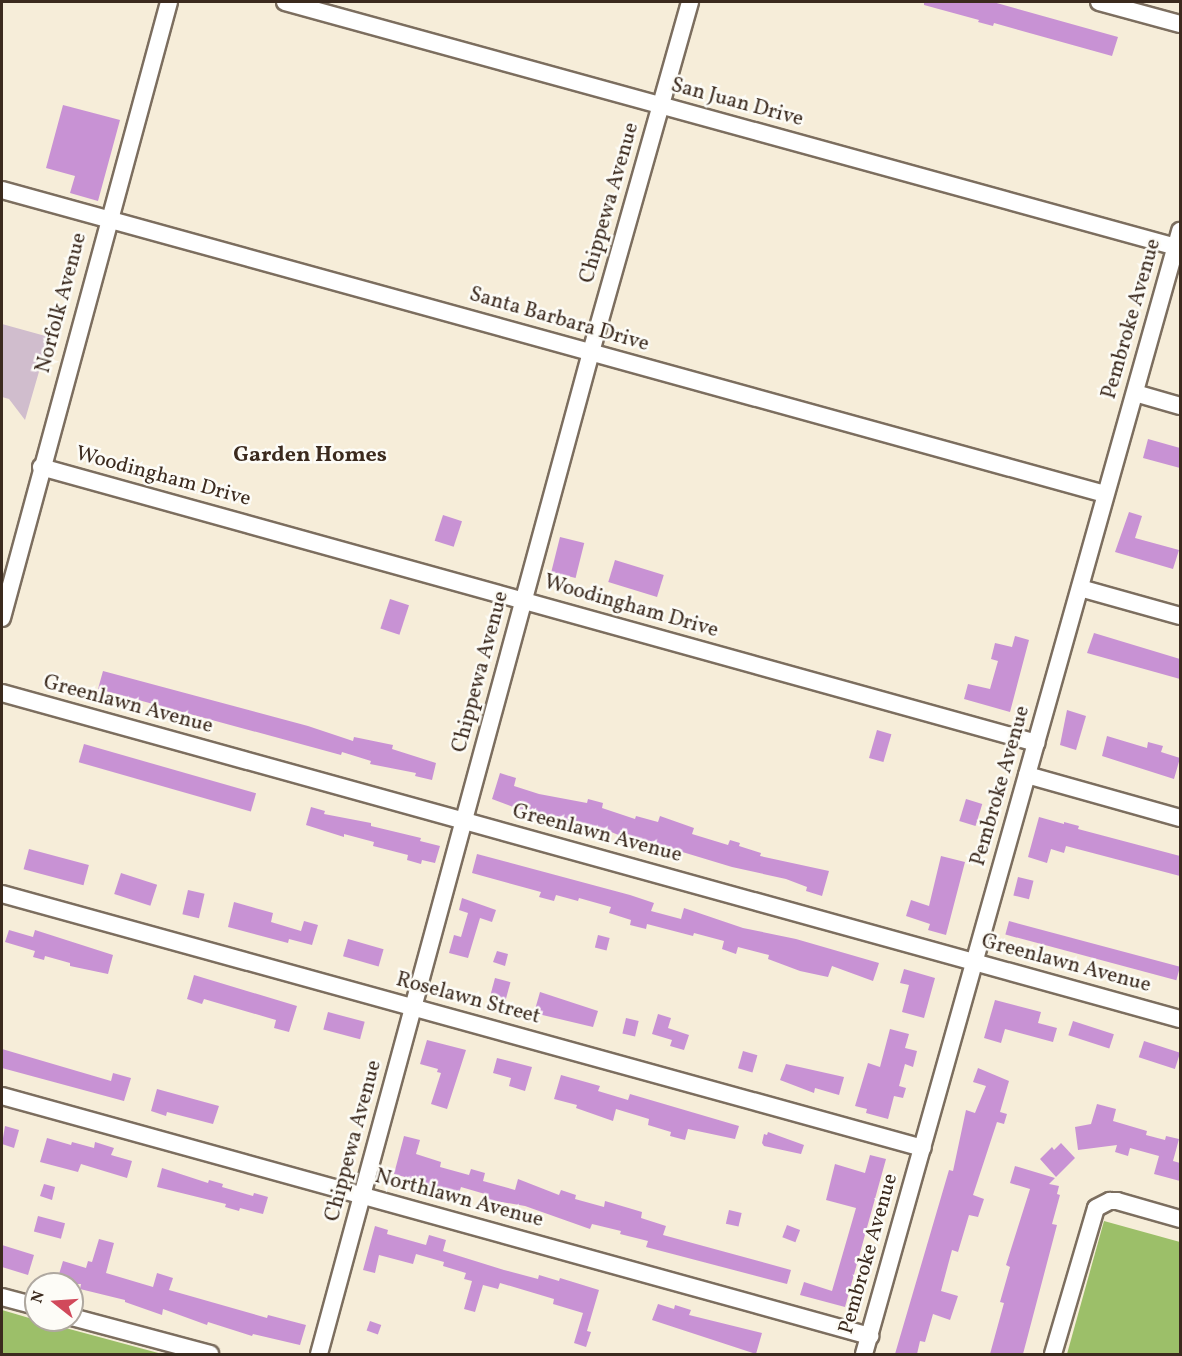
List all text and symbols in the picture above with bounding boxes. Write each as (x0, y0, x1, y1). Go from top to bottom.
street label: San Juan Drive (668, 73, 806, 133)
street label: Chippewa Avenue (575, 120, 645, 286)
street label: Norfolk Avenue (31, 230, 93, 376)
street label: Pembroke Avenue (1097, 236, 1167, 402)
street label: Santa Barbara Drive (466, 282, 652, 358)
street label: Woodingham Drive (73, 442, 253, 512)
district label: Garden Homes (233, 443, 387, 469)
street label: Woodingham Drive (541, 570, 721, 644)
street label: Chippewa Avenue (447, 589, 515, 755)
street label: Greenlawn Avenue (41, 670, 215, 740)
street label: Pembroke Avenue (966, 703, 1036, 869)
street label: Greenlawn Avenue (510, 799, 684, 869)
street label: Greenlawn Avenue (979, 929, 1153, 999)
street label: Roselawn Street (393, 968, 543, 1030)
street label: Chippewa Avenue (320, 1058, 388, 1224)
street label: Northlawn Avenue (372, 1164, 546, 1234)
street label: Pembroke Avenue (834, 1171, 904, 1337)
north arrow (24, 1272, 84, 1332)
text: N (26, 1289, 51, 1306)

